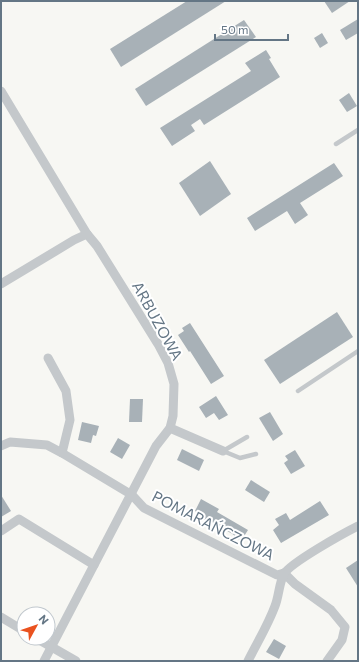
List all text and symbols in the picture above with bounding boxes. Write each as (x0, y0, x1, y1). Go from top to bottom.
scale bar (215, 16, 288, 42)
text: 50 m (221, 22, 249, 36)
street label: ARBUZOWA (129, 278, 187, 363)
street label: POMARAŃCZOWA (149, 486, 278, 564)
north arrow (16, 606, 56, 646)
text: N (36, 612, 52, 627)

